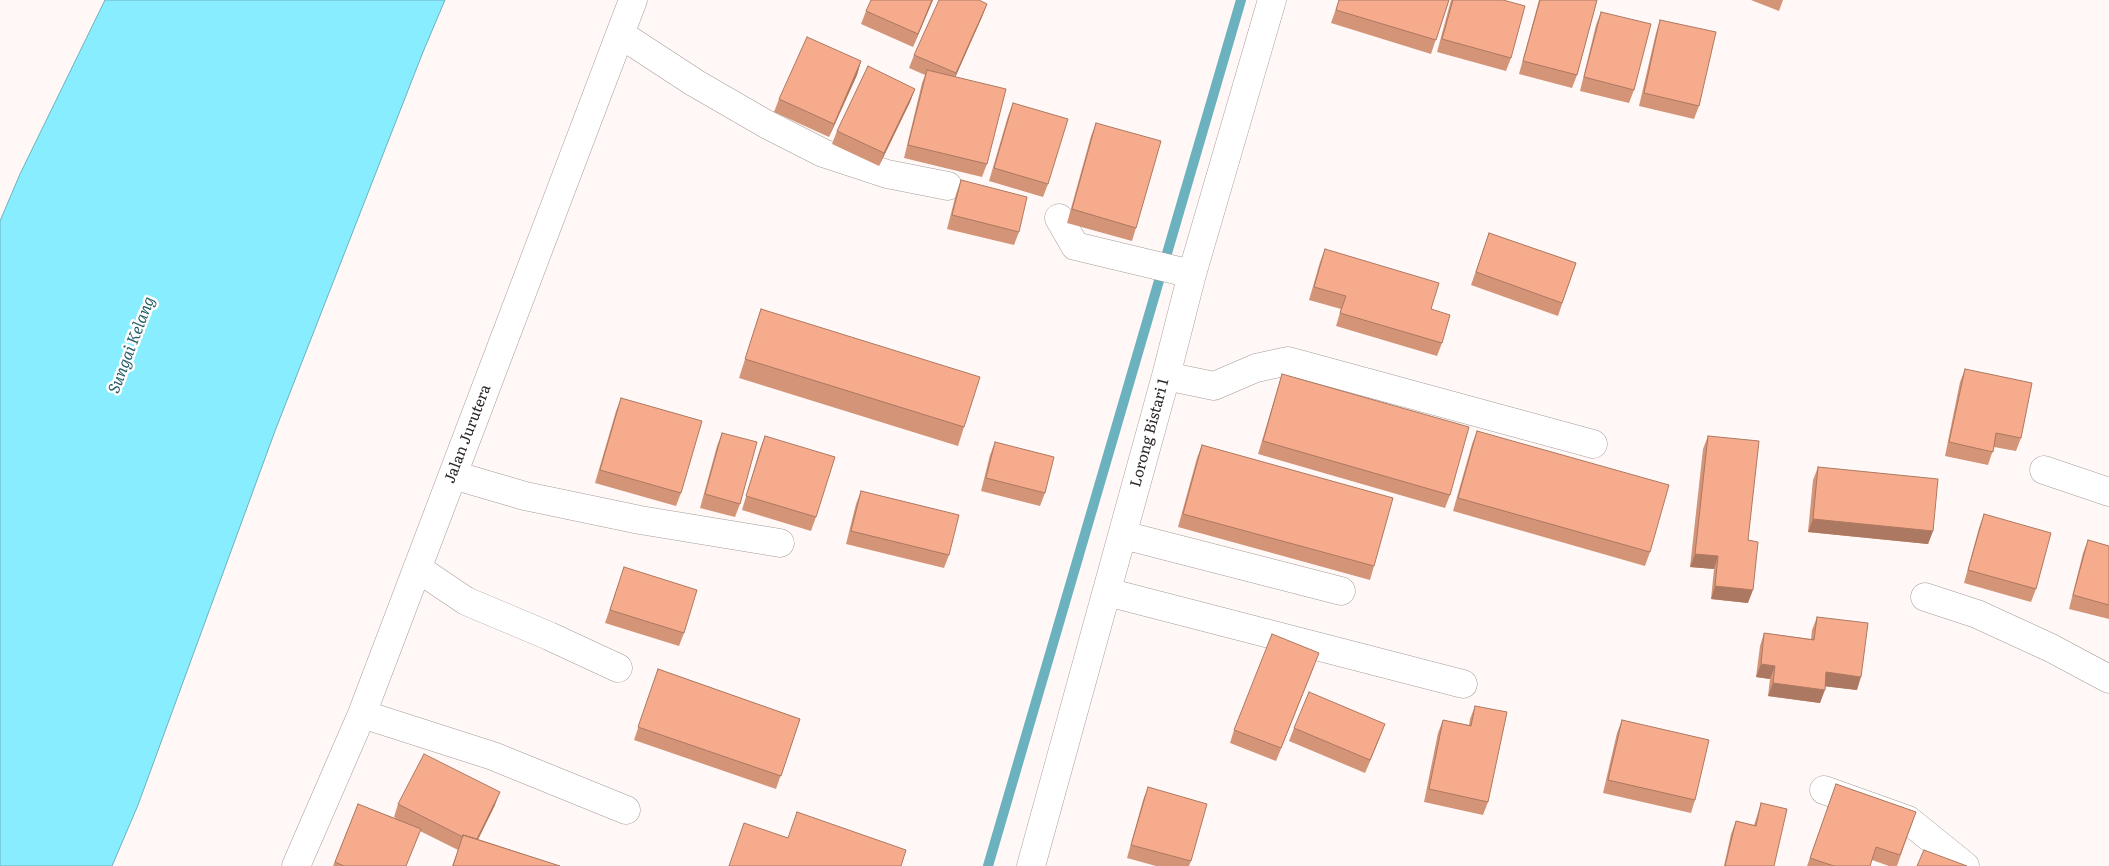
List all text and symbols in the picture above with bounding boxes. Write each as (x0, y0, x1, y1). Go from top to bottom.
water label: Sungai Kelang (105, 294, 159, 396)
street label: Lorong Bistari 1 (1127, 377, 1173, 489)
street label: Jalan Jurutera (441, 382, 495, 486)

